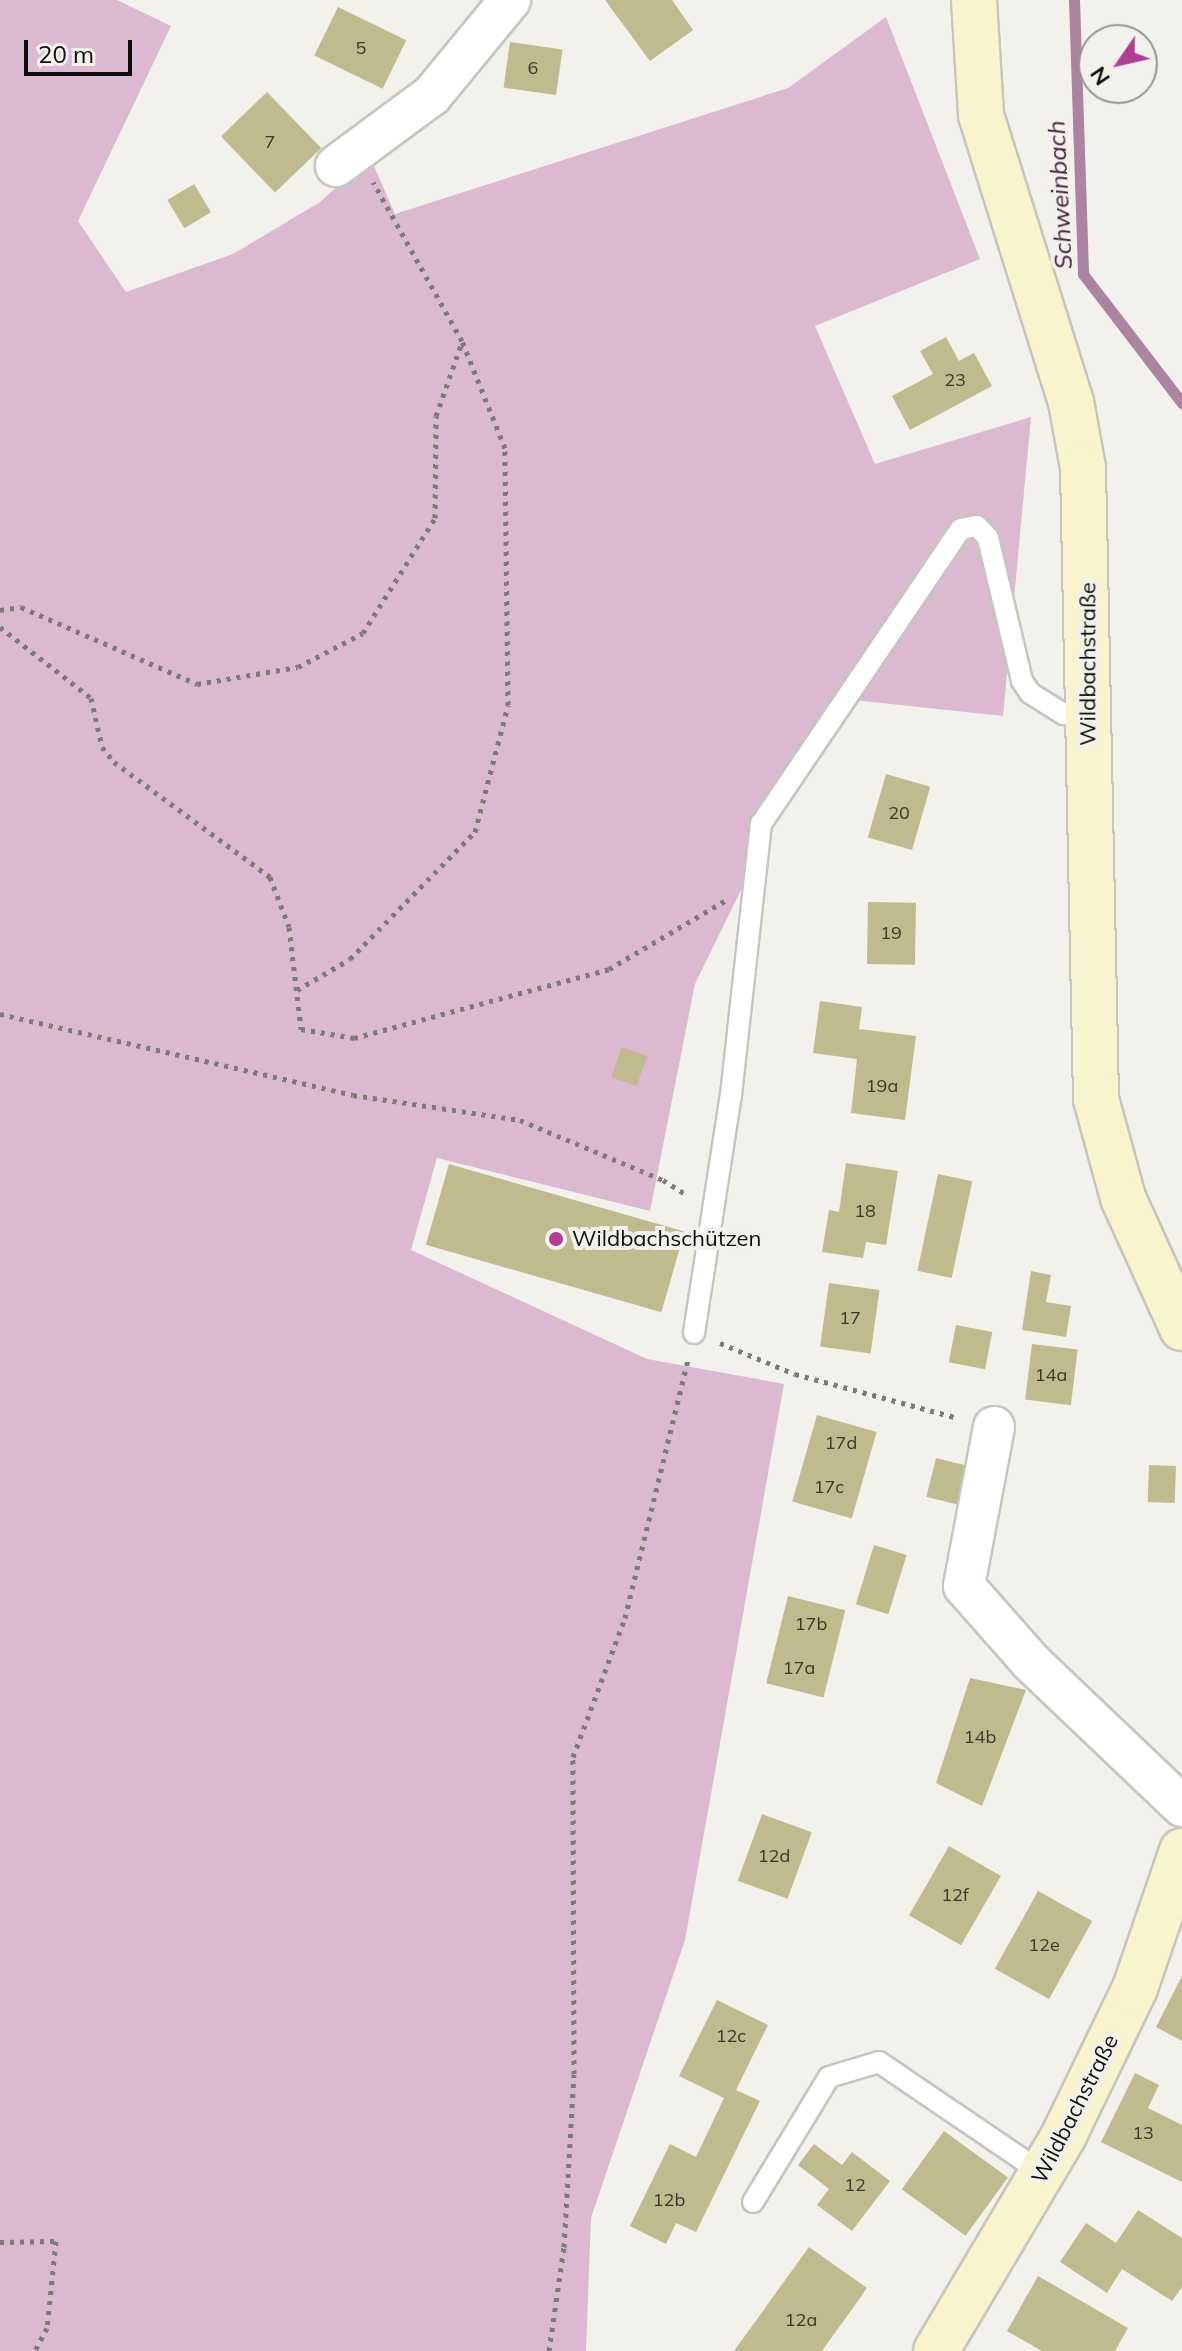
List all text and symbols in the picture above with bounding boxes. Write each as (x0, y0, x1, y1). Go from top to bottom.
scale bar (28, 24, 136, 74)
north arrow (1078, 24, 1158, 104)
house number: 5 (356, 37, 366, 59)
text: 20 m (38, 39, 94, 69)
house number: 6 (528, 57, 538, 79)
text: N (1084, 62, 1116, 91)
water label: Schweinbach (1042, 120, 1078, 270)
house number: 7 (265, 131, 275, 153)
house number: 23 (944, 369, 966, 391)
street label: Wildbachstraße (1075, 582, 1101, 746)
house number: 20 (888, 802, 910, 824)
house number: 19 (880, 922, 902, 944)
house number: 19a (866, 1075, 898, 1097)
house number: 18 (854, 1200, 876, 1222)
place label: Wildbachschützen (572, 1226, 761, 1252)
marker: Wildbachschützen (547, 1230, 565, 1248)
house number: 17 (839, 1307, 861, 1329)
house number: 14a (1035, 1364, 1067, 1386)
house number: 17d (825, 1432, 857, 1454)
house number: 17c (814, 1476, 844, 1498)
house number: 17b (795, 1613, 827, 1635)
house number: 17a (783, 1657, 815, 1679)
house number: 14b (964, 1726, 996, 1748)
house number: 12d (758, 1845, 790, 1867)
house number: 12f (941, 1884, 969, 1906)
house number: 12e (1028, 1934, 1060, 1956)
house number: 12c (716, 2025, 746, 2047)
street label: Wildbachstraße (1026, 2030, 1124, 2188)
house number: 13 (1132, 2122, 1154, 2144)
house number: 12 (844, 2174, 866, 2196)
house number: 12b (653, 2189, 685, 2211)
house number: 12a (785, 2309, 817, 2331)

